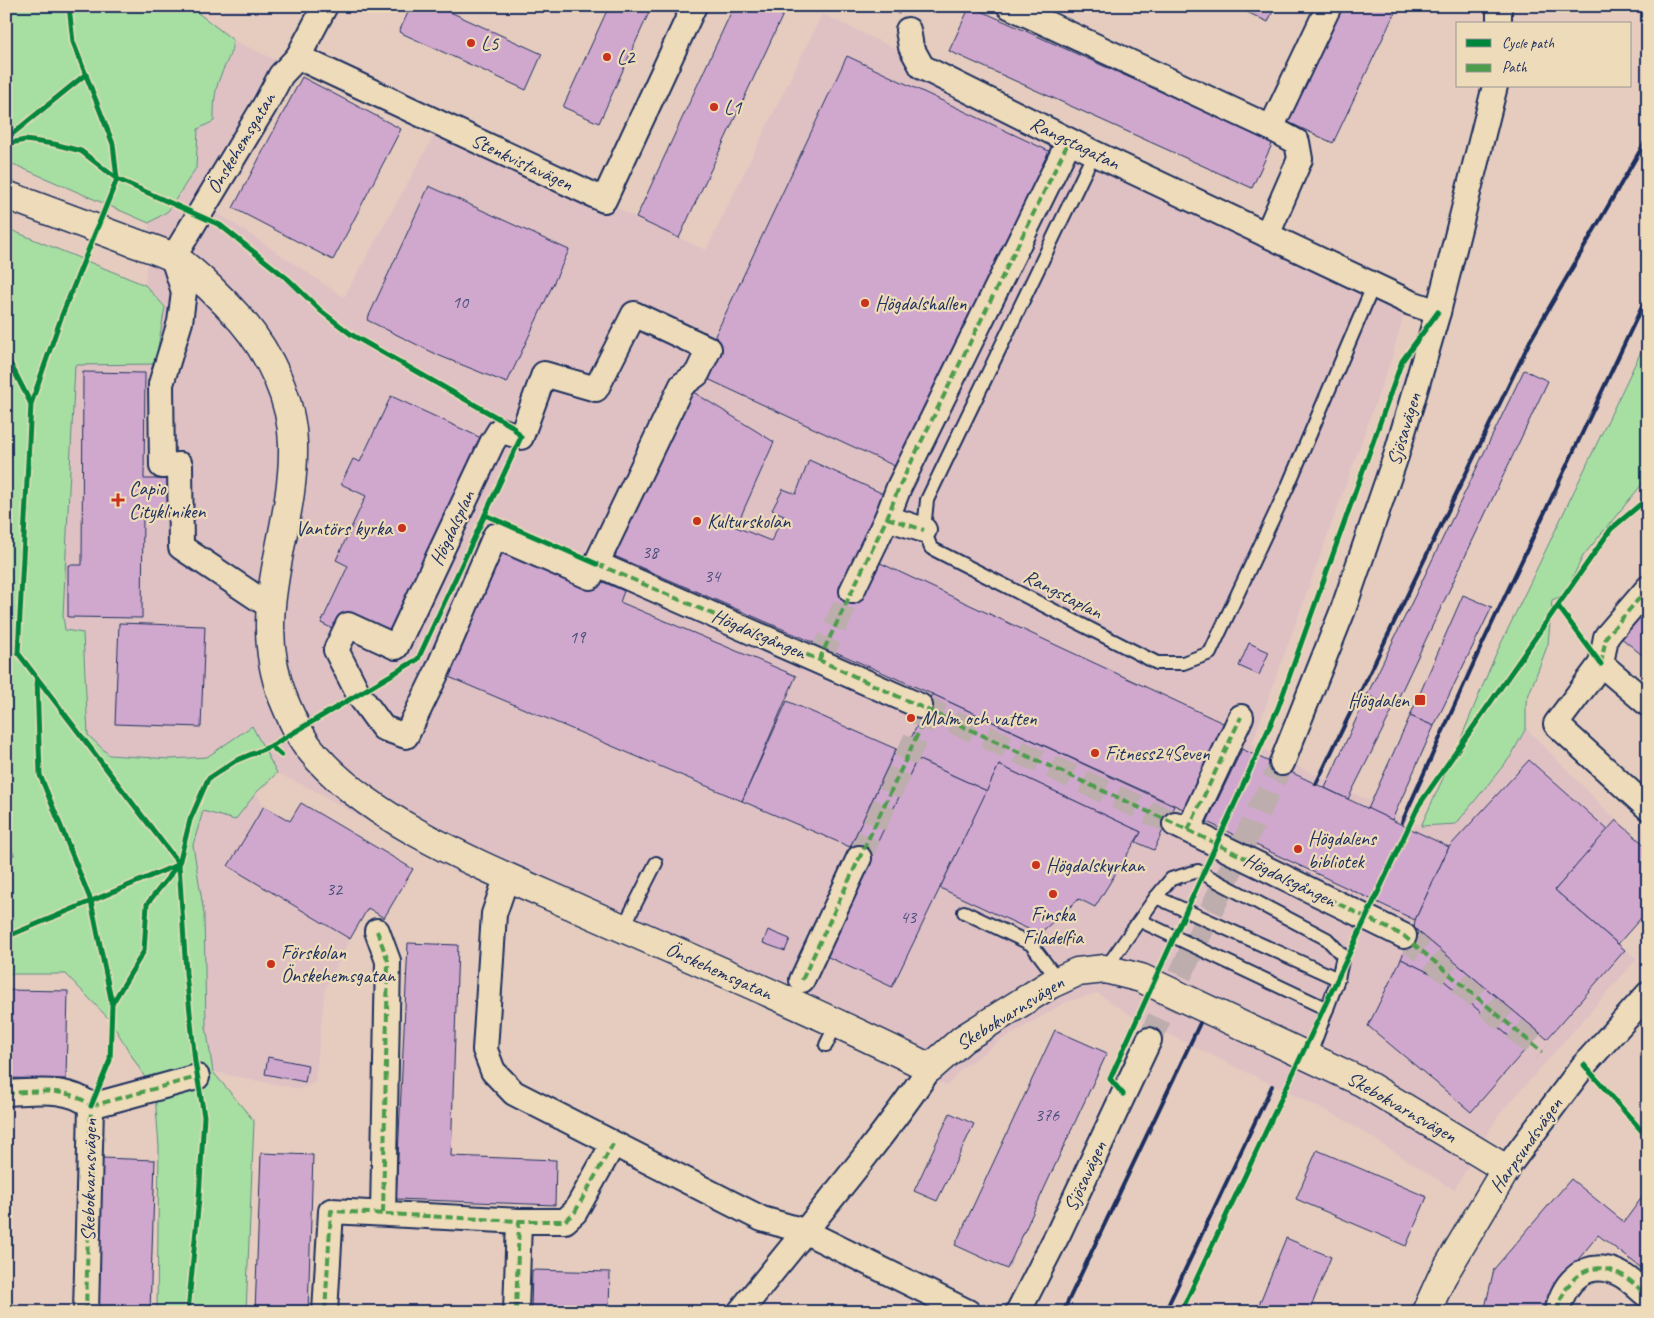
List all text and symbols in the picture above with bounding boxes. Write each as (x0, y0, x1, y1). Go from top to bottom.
legend (1456, 22, 1632, 88)
place label: L5 (481, 31, 500, 56)
text: Cycle path (1502, 34, 1554, 53)
marker: L5 (465, 37, 477, 49)
place label: L2 (617, 45, 637, 70)
marker: L2 (601, 51, 613, 63)
text: Path (1502, 58, 1528, 77)
street label: Önskehemsgatan (201, 87, 282, 198)
place label: L1 (724, 95, 743, 120)
marker: L1 (708, 101, 720, 113)
street label: Rangstagatan (1026, 111, 1125, 176)
street label: Stenkvistavägen (467, 128, 578, 197)
house number: 10 (452, 291, 470, 313)
place label: Högdalshallen (875, 291, 968, 316)
marker: Högdalshallen (859, 297, 871, 309)
street label: Sjösavägen (1381, 389, 1427, 469)
place label: Capio Citykliniken (129, 476, 207, 524)
street label: Högdalsplan (424, 485, 481, 570)
marker: Capio Citykliniken (111, 493, 125, 507)
place label: Kulturskolan (707, 509, 791, 534)
marker: Kulturskolan (691, 515, 703, 527)
place label: Vantörs kyrka (296, 516, 393, 541)
marker: Vantörs kyrka (396, 522, 408, 534)
house number: 38 (642, 541, 660, 563)
street label: Rangstaplan (1019, 564, 1107, 625)
house number: 34 (704, 565, 722, 587)
street label: Högdalsgången (708, 603, 811, 665)
house number: 19 (569, 626, 587, 648)
place label: Högdalen (1348, 688, 1410, 713)
marker: Högdalen (1413, 693, 1427, 707)
place label: Malm och vatten (921, 706, 1038, 731)
marker: Malm och vatten (905, 712, 917, 724)
place label: Fitness24Seven (1105, 741, 1211, 766)
marker: Fitness24Seven (1089, 747, 1101, 759)
place label: Högdalens bibliotek (1308, 826, 1378, 874)
marker: Högdalens bibliotek (1292, 843, 1304, 855)
street label: Högdalsgången (1240, 847, 1341, 914)
place label: Högdalskyrkan (1046, 853, 1146, 878)
marker: Högdalskyrkan (1030, 859, 1042, 871)
house number: 32 (326, 878, 344, 900)
marker: Finska Filadelfia (1047, 888, 1059, 900)
place label: Finska Filadelfia (1023, 902, 1084, 950)
house number: 43 (900, 906, 918, 928)
street label: Önskehemsgatan (662, 936, 777, 1006)
place label: Förskolan Önskehemsgatan (281, 940, 396, 988)
marker: Förskolan Önskehemsgatan (265, 958, 277, 970)
street label: Skebokvarnsvägen (951, 969, 1070, 1056)
street label: Skebokvarnsvägen (1343, 1065, 1462, 1149)
street label: Harpsundsvägen (1484, 1092, 1569, 1197)
house number: 376 (1035, 1104, 1060, 1126)
street label: Skebokvarnsvägen (75, 1117, 103, 1242)
street label: Sjösavägen (1058, 1136, 1113, 1215)

